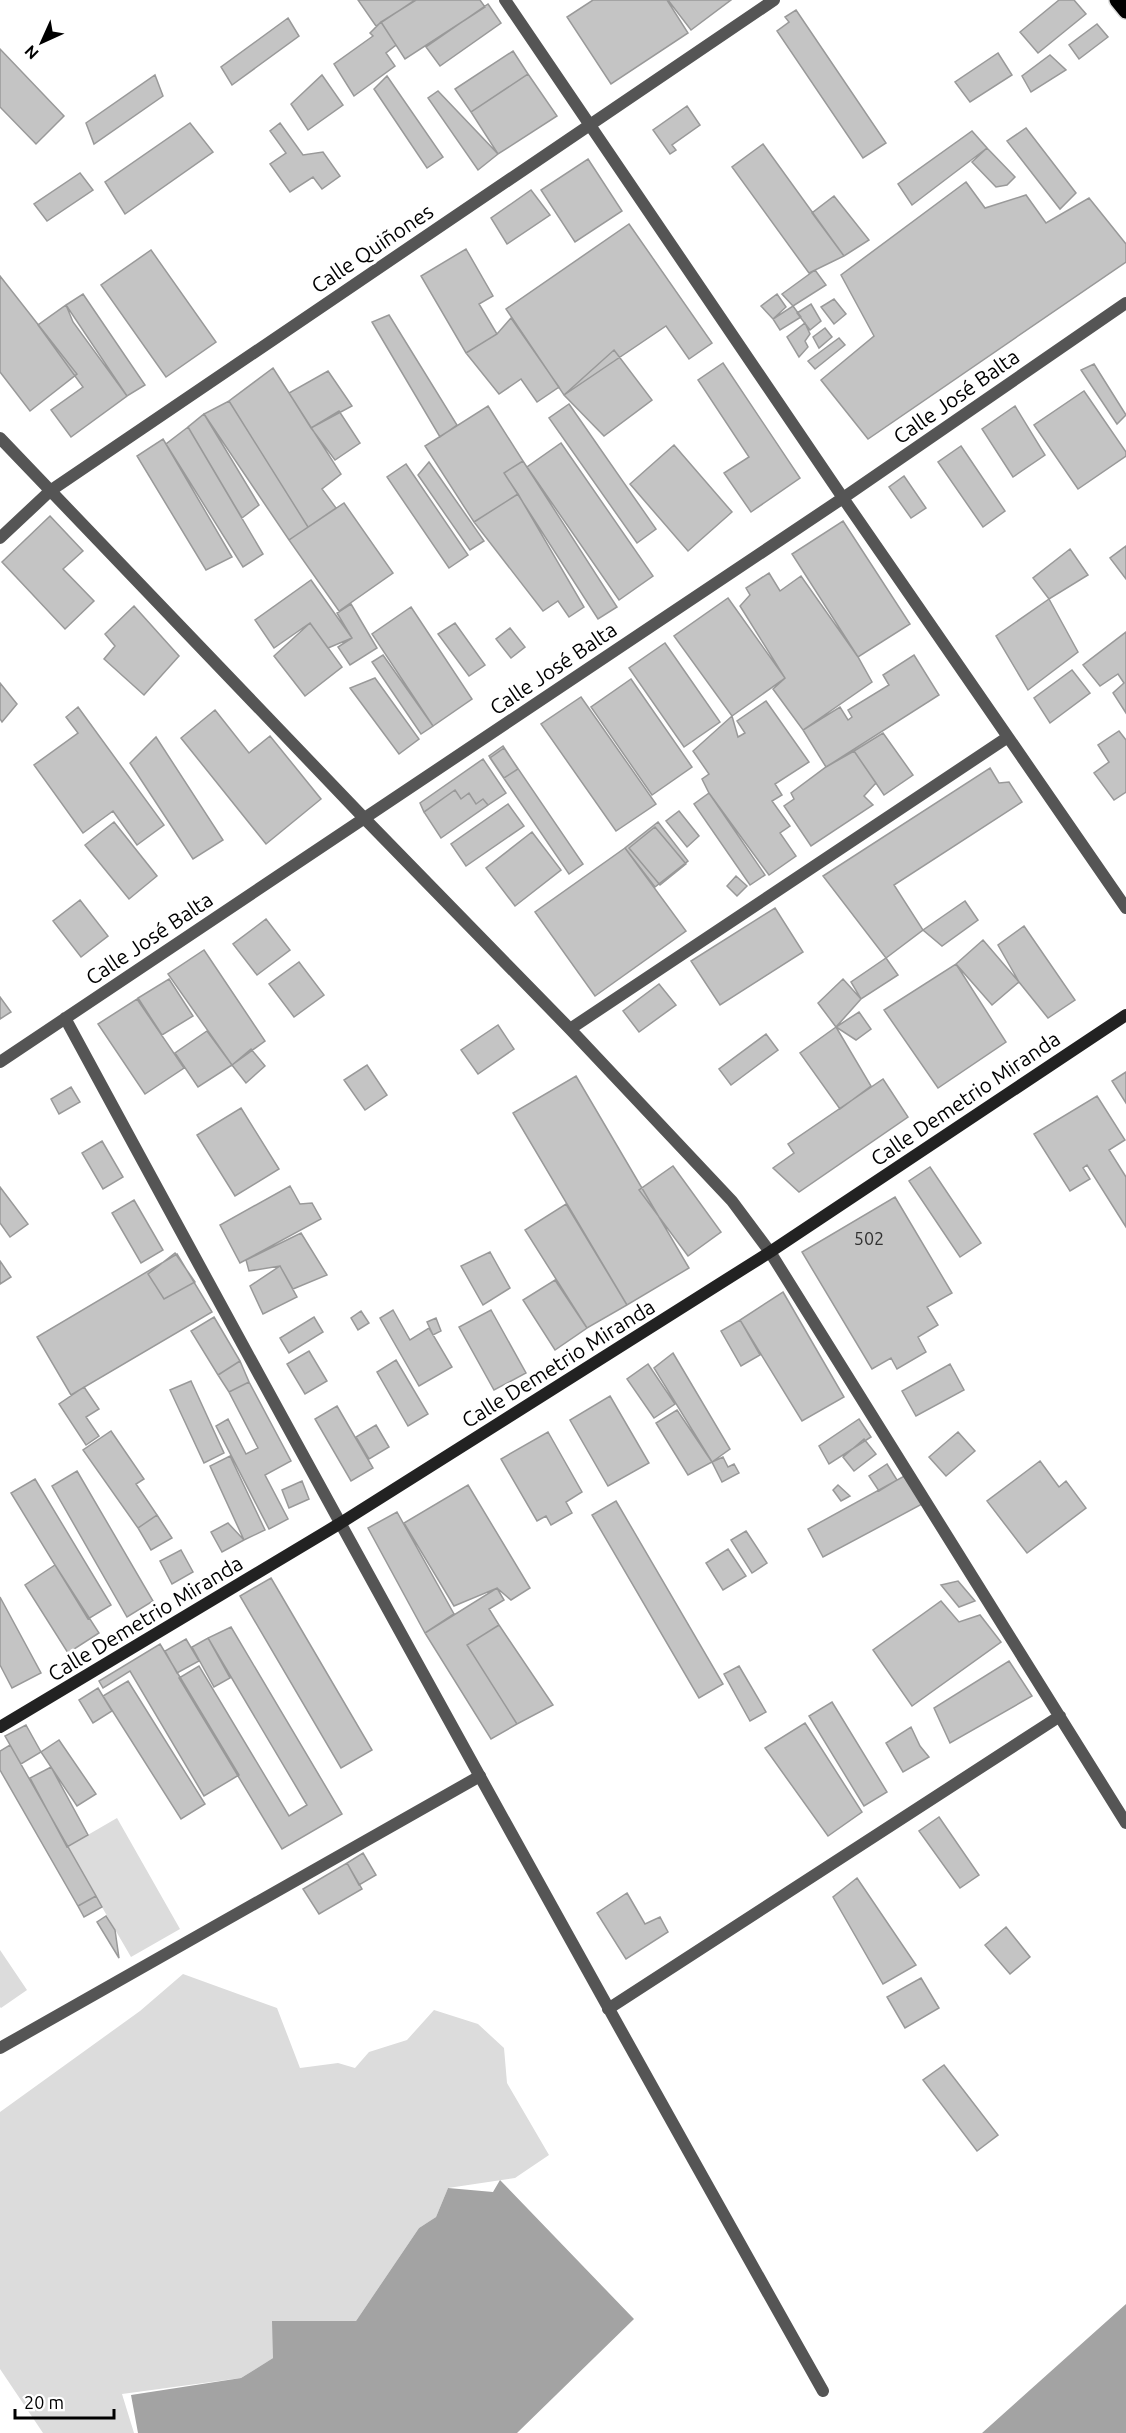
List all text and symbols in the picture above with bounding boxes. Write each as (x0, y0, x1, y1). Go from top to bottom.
north arrow (12, 12, 72, 72)
text: N (21, 42, 42, 63)
street label: Calle Quiñones (307, 198, 437, 298)
street label: Calle José Balta (889, 344, 1023, 448)
street label: Calle José Balta (485, 617, 621, 719)
street label: Calle José Balta (81, 887, 217, 989)
street label: Calle Demetrio Miranda (866, 1026, 1064, 1170)
house number: 502 (854, 1228, 884, 1248)
street label: Calle Demetrio Miranda (457, 1294, 659, 1432)
street label: Calle Demetrio Miranda (43, 1550, 247, 1686)
scale bar (15, 2382, 114, 2420)
text: 20 m (24, 2392, 64, 2412)

